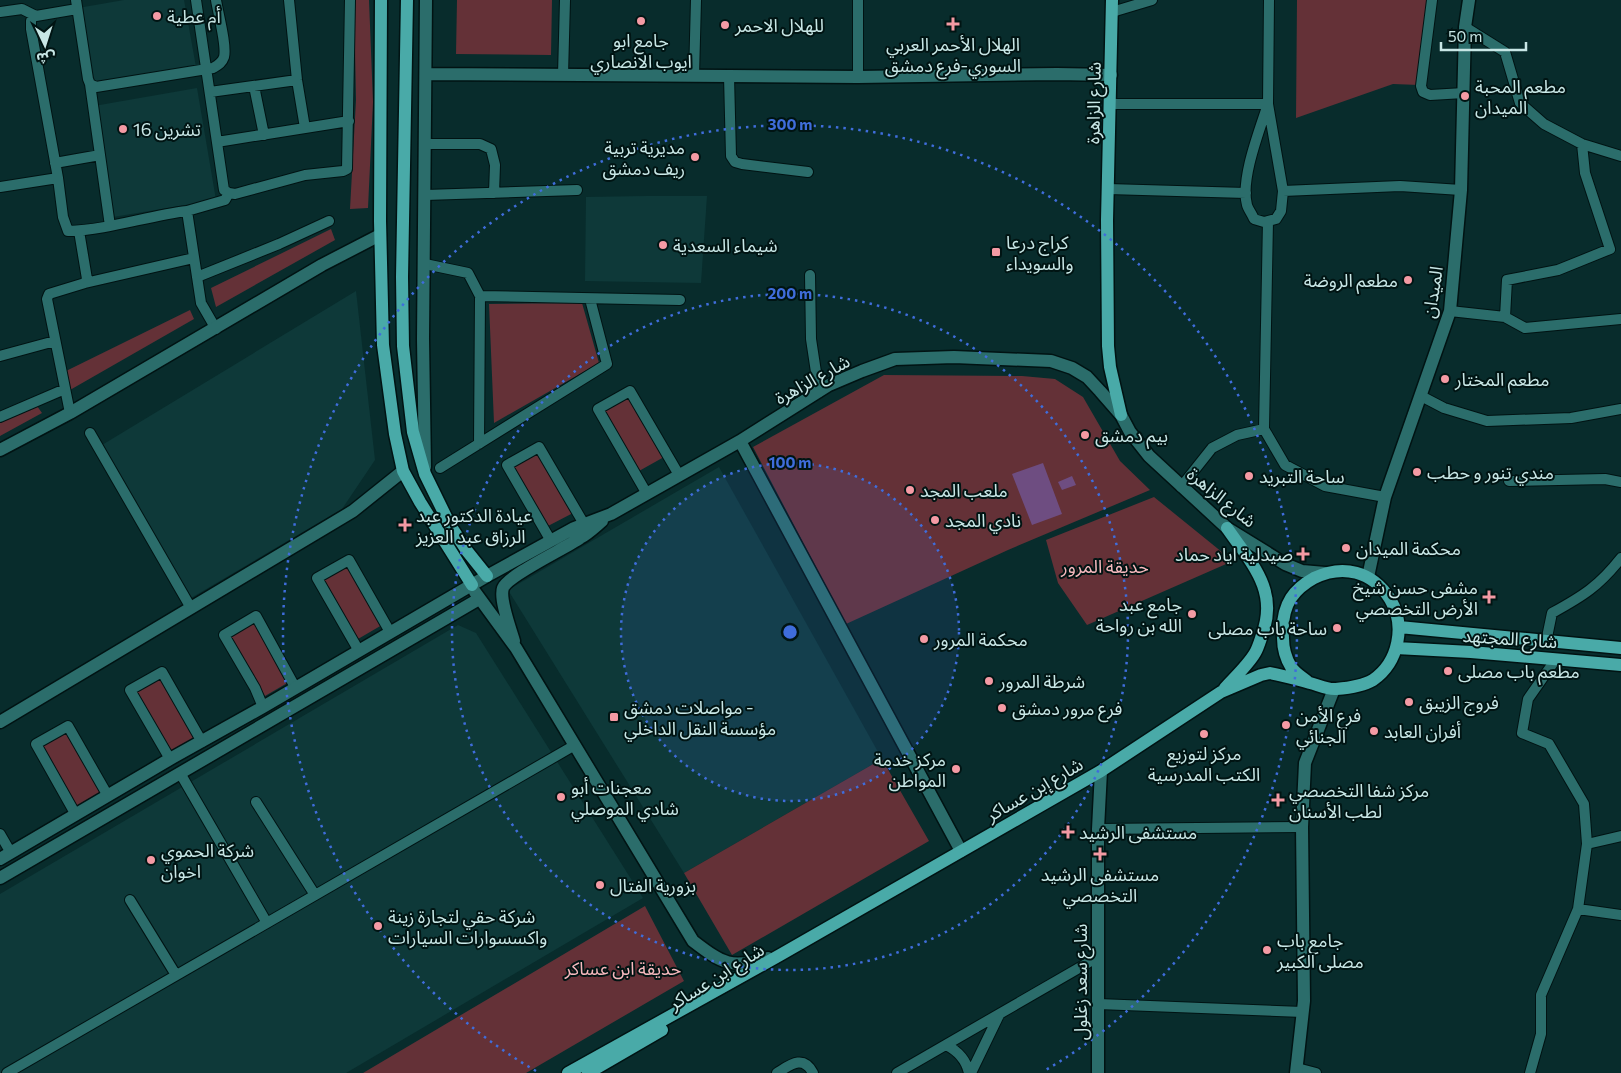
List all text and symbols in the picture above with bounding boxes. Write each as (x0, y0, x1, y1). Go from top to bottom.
place label: أم عطية (167, 5, 221, 31)
marker: أم عطية (151, 10, 163, 22)
place label: للهلال الاحمر (734, 14, 824, 37)
marker: جامع ابو ايوب الانصاري (635, 15, 647, 27)
marker: الهلال الأحمر العربي السوري-فرع دمشق (946, 17, 960, 31)
marker: للهلال الاحمر (719, 19, 731, 31)
north arrow (20, 20, 70, 70)
scale bar (1441, 20, 1526, 52)
text: 50 m (1448, 27, 1482, 45)
place label: جامع ابو ايوب الانصاري (590, 29, 692, 75)
place label: الهلال الأحمر العربي السوري-فرع دمشق (885, 33, 1021, 80)
text: ش (36, 49, 56, 68)
street label: شارع الزاهرة (1081, 62, 1109, 145)
place label: مطعم المحبة الميدان (1475, 75, 1566, 119)
marker: مطعم المحبة الميدان (1459, 90, 1471, 102)
text: 300 m (768, 115, 812, 133)
place label: 16 تشرين (133, 118, 201, 141)
marker: 16 تشرين (117, 123, 129, 135)
place label: مديرية تربية ريف دمشق (602, 136, 685, 180)
marker: مديرية تربية ريف دمشق (689, 151, 701, 163)
place label: كراج درعا والسويداء (1006, 231, 1073, 275)
place label: شيماء السعدية (673, 234, 778, 256)
marker: شيماء السعدية (657, 239, 669, 251)
marker: كراج درعا والسويداء (990, 246, 1002, 258)
street label: الميدان (1417, 264, 1448, 320)
place label: مطعم الروضة (1304, 269, 1398, 294)
marker: مطعم الروضة (1402, 274, 1414, 286)
text: 200 m (768, 284, 812, 302)
street label: شارع الزاهرة (771, 349, 855, 412)
place label: مطعم المختار (1454, 368, 1550, 393)
marker: مطعم المختار (1439, 373, 1451, 385)
place label: بيم دمشق (1095, 424, 1168, 449)
marker: بيم دمشق (1079, 429, 1091, 441)
text: 100 m (769, 453, 811, 471)
place label: مندي تنور و حطب (1427, 461, 1554, 486)
street label: شارع الزاهرة (1181, 462, 1261, 535)
place label: ساحة التبريد (1259, 465, 1345, 488)
marker: مندي تنور و حطب (1411, 466, 1423, 478)
marker: ساحة التبريد (1243, 470, 1255, 482)
place label: ملعب المجد (920, 479, 1008, 501)
marker: ملعب المجد (904, 484, 916, 496)
place label: عيادة الدكتور عبد الرزاق عبد العزيز (415, 504, 532, 548)
place label: نادي المجد (945, 509, 1021, 534)
marker: نادي المجد (929, 514, 941, 526)
marker: عيادة الدكتور عبد الرزاق عبد العزيز (398, 518, 412, 532)
place label: محكمة الميدان (1356, 537, 1461, 560)
marker: محكمة الميدان (1340, 542, 1352, 554)
place label: صيدلية اياد حماد (1175, 543, 1293, 565)
marker: صيدلية اياد حماد (1297, 548, 1309, 560)
park label: حديقة المرور (1060, 555, 1149, 578)
place label: مشفى حسن شيخ الأرض التخصصي (1353, 576, 1478, 622)
marker: مشفى حسن شيخ الأرض التخصصي (1482, 590, 1496, 604)
place label: جامع عبد الله بن رواحة (1096, 593, 1182, 637)
marker: جامع عبد الله بن رواحة (1186, 608, 1198, 620)
place label: ساحة باب مصلى (1208, 617, 1327, 640)
marker: ساحة باب مصلى (1331, 622, 1343, 634)
centre of rings (781, 623, 799, 641)
street label: شارع المجتهد (1462, 624, 1558, 656)
place label: محكمة المرور (933, 628, 1028, 651)
marker: محكمة المرور (918, 633, 930, 645)
place label: مطعم باب مصلى (1458, 660, 1580, 685)
marker: مطعم باب مصلى (1442, 665, 1454, 677)
place label: شرطة المرور (998, 670, 1085, 693)
marker: شرطة المرور (983, 675, 995, 687)
place label: فروج الزيبق (1419, 691, 1499, 716)
place label: مواصلات دمشق - مؤسسة النقل الداخلي (624, 696, 776, 742)
marker: فروج الزيبق (1403, 696, 1415, 708)
place label: فرع مرور دمشق (1012, 697, 1122, 723)
marker: فرع مرور دمشق (996, 702, 1008, 714)
place label: فرع الأمن الجنائي (1296, 704, 1361, 750)
marker: مواصلات دمشق - مؤسسة النقل الداخلي (608, 711, 620, 723)
marker: فرع الأمن الجنائي (1280, 719, 1292, 731)
place label: أفران العابد (1384, 720, 1461, 743)
marker: أفران العابد (1368, 725, 1380, 737)
marker: مركز لتوزيع الكتب المدرسية (1198, 728, 1210, 740)
place label: مركز لتوزيع الكتب المدرسية (1148, 742, 1260, 786)
place label: مركز خدمة المواطن (874, 748, 946, 792)
street label: شارع إبن عساكر (981, 752, 1088, 830)
marker: مركز خدمة المواطن (950, 763, 962, 775)
place label: معجنات أبو شادي الموصلي (571, 776, 679, 822)
place label: مركز شفا التخصصي لطب الأسنان (1289, 779, 1429, 823)
marker: معجنات أبو شادي الموصلي (555, 791, 567, 803)
marker: مركز شفا التخصصي لطب الأسنان (1271, 793, 1285, 807)
place label: مستشفى الرشيد (1079, 821, 1197, 844)
marker: مستشفى الرشيد (1061, 825, 1075, 839)
place label: شركة الحموي اخوان (161, 839, 254, 883)
marker: مستشفى الرشيد التخصصي (1093, 847, 1107, 861)
marker: شركة الحموي اخوان (145, 854, 157, 866)
place label: مستشفى الرشيد التخصصي (1041, 863, 1159, 909)
place label: بزورية الفتال (610, 874, 696, 897)
marker: بزورية الفتال (594, 879, 606, 891)
place label: شركة حقي لتجارة زينة واكسسوارات السيارات (388, 905, 547, 949)
marker: شركة حقي لتجارة زينة واكسسوارات السيارات (372, 920, 384, 932)
street label: شارع سعد زغلول (1069, 924, 1095, 1040)
place label: جامع باب مصلى الكبير (1276, 929, 1364, 973)
street label: شارع ابن عساكر (663, 938, 770, 1018)
marker: جامع باب مصلى الكبير (1261, 944, 1273, 956)
park label: حديقة ابن عساكر (564, 957, 681, 980)

